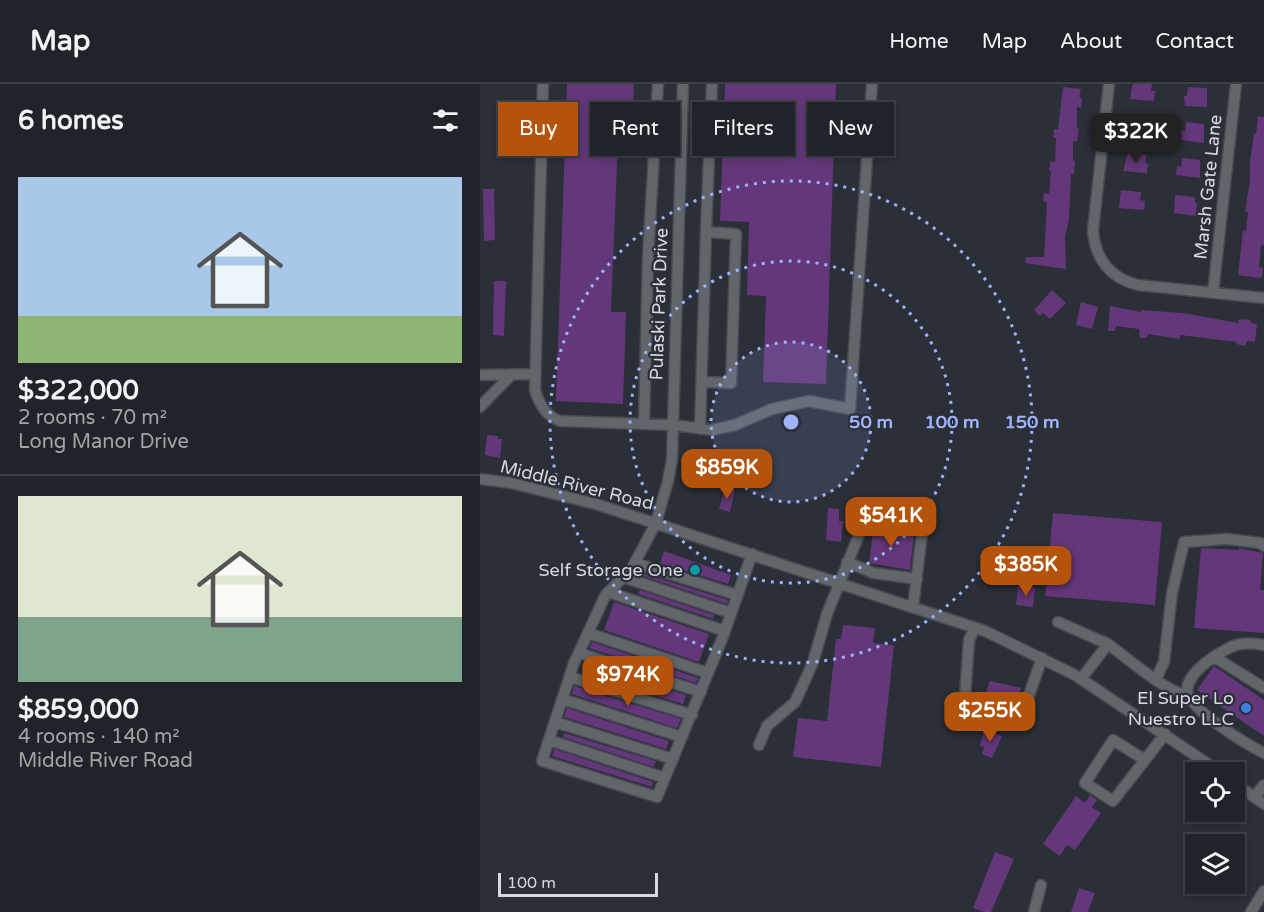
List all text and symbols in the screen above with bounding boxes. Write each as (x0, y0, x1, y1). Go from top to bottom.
text: Map (30, 24, 90, 58)
text: Home (889, 29, 949, 54)
text: Map (982, 29, 1027, 54)
text: About (1060, 29, 1122, 54)
text: Contact (1155, 29, 1234, 54)
chip: Buy (498, 102, 578, 156)
chip: Rent (590, 102, 680, 156)
chip: Filters (692, 102, 795, 156)
chip: New (807, 102, 894, 156)
icon: filters (429, 104, 462, 137)
text: 6 homes (18, 105, 124, 136)
pin: $322K (1094, 113, 1178, 164)
street label: Marsh Gate Lane (1189, 114, 1227, 260)
text: $322K (1104, 120, 1168, 144)
icon: home (186, 216, 294, 324)
street label: Pulaski Park Drive (645, 227, 673, 381)
text: $322,000 (18, 375, 139, 406)
text: 2 rooms · 70 m² (18, 406, 167, 430)
text: 50 m (849, 411, 893, 433)
text: 100 m (924, 411, 980, 433)
text: 150 m (1004, 411, 1060, 433)
centre of rings (781, 412, 801, 432)
text: Long Manor Drive (18, 430, 189, 454)
pin: $859K (685, 449, 769, 500)
street label: Middle River Road (498, 455, 656, 515)
text: $859K (695, 456, 759, 480)
pin: $541K (849, 497, 933, 548)
text: $541K (859, 504, 923, 528)
icon: home (186, 535, 294, 643)
pin: $385K (984, 546, 1068, 597)
text: $385K (994, 553, 1058, 577)
place label: Self Storage One (538, 559, 683, 581)
marker: Self Storage One (688, 563, 702, 577)
pin: $974K (586, 656, 670, 707)
text: $974K (596, 663, 660, 687)
place label: El Super Lo Nuestro LLC (1128, 687, 1234, 730)
pin: $255K (948, 692, 1032, 743)
text: $859,000 (18, 694, 139, 725)
text: $255K (958, 699, 1022, 723)
marker: El Super Lo Nuestro LLC (1239, 701, 1253, 715)
text: 4 rooms · 140 m² (18, 725, 180, 749)
text: Middle River Road (18, 749, 193, 773)
map controls (1185, 762, 1245, 894)
button: locate (1185, 762, 1245, 822)
button: layers (1185, 834, 1245, 894)
scale bar (498, 870, 658, 898)
text: 100 m (507, 873, 556, 893)

